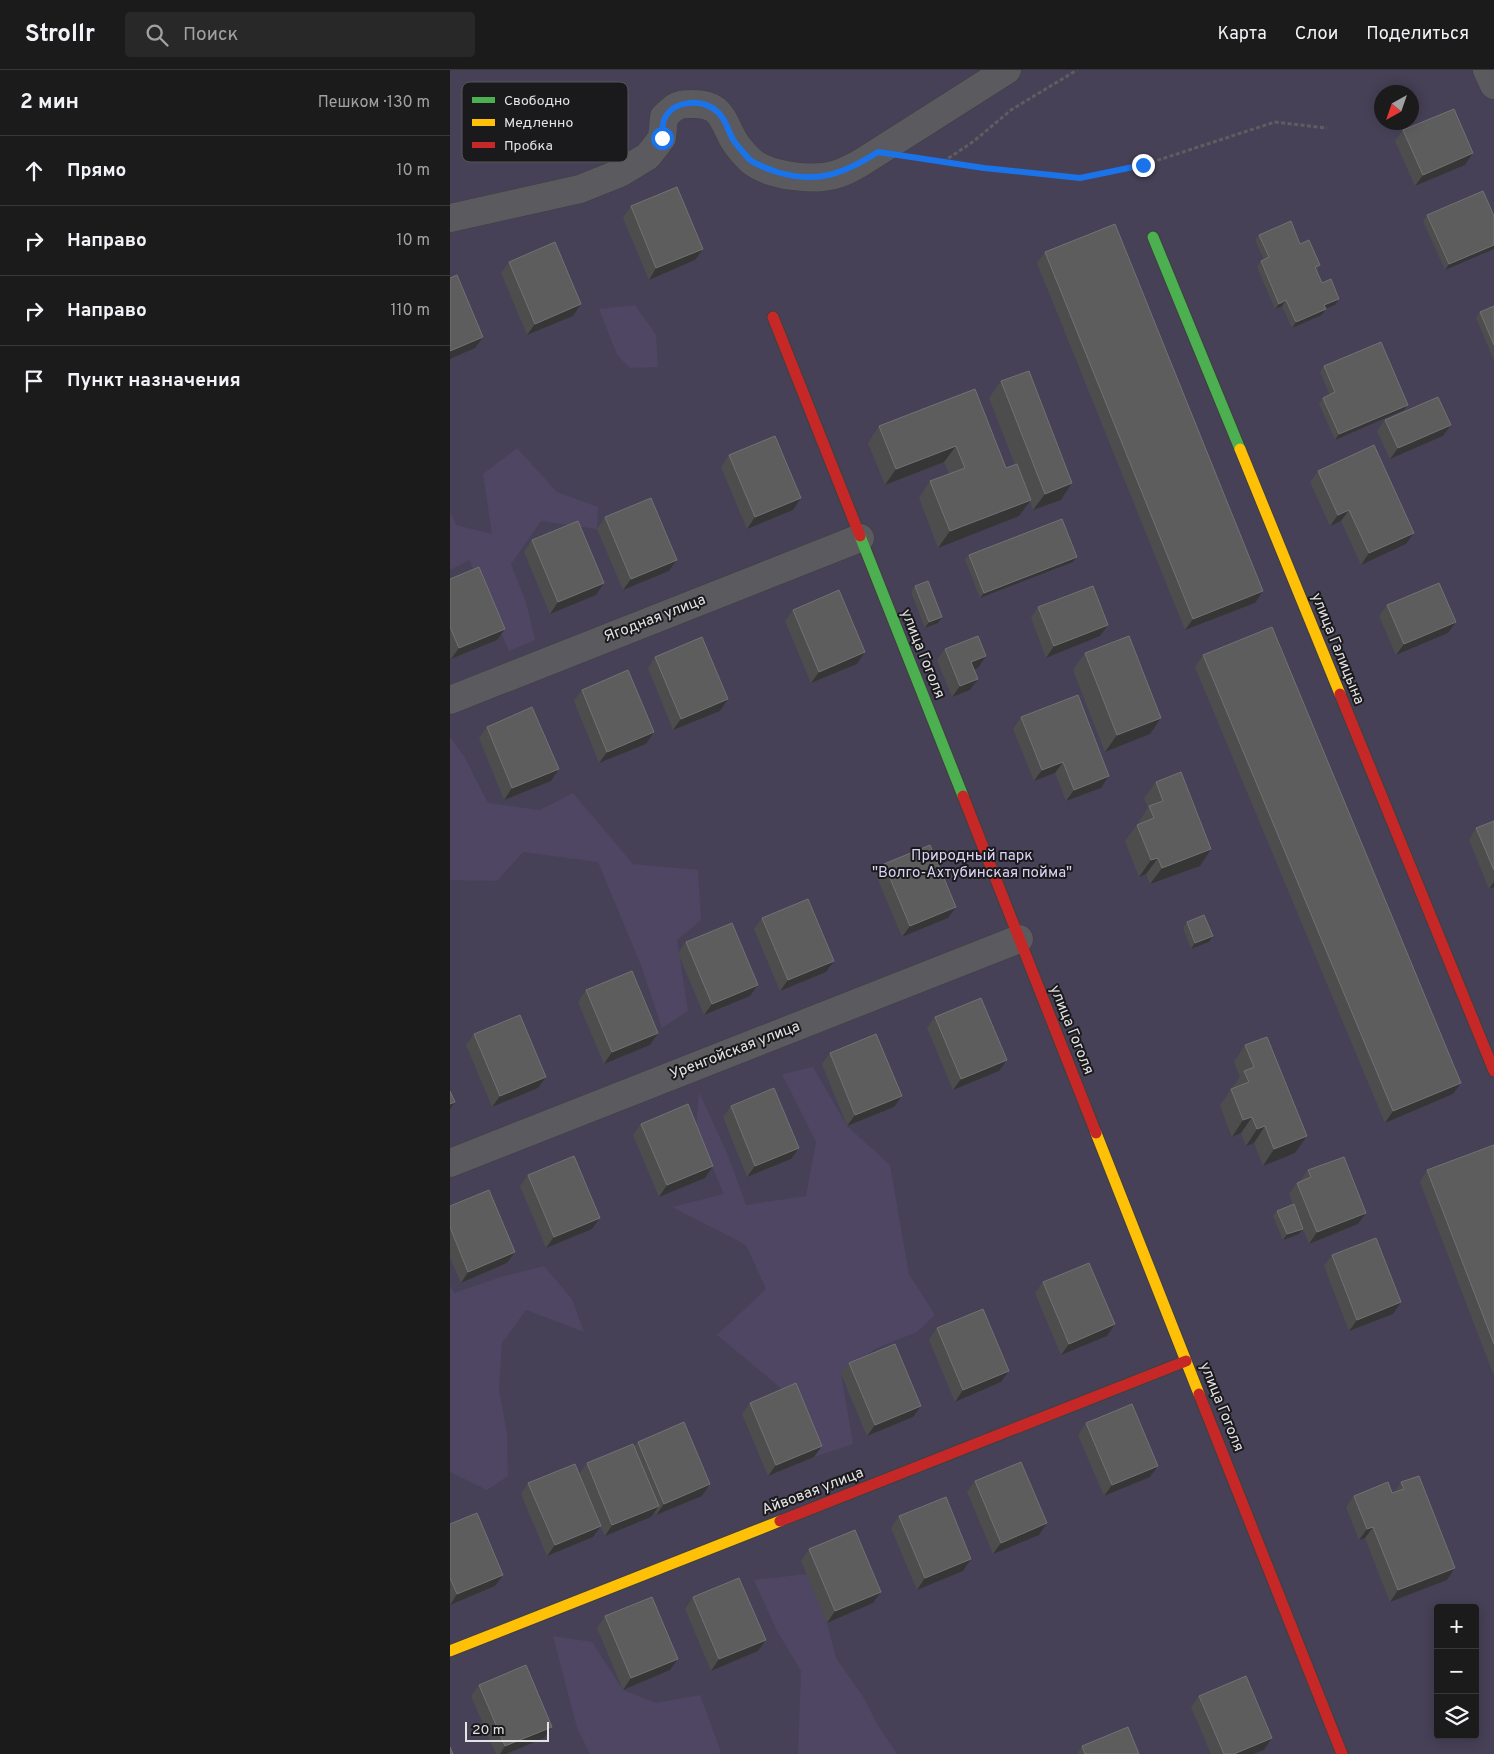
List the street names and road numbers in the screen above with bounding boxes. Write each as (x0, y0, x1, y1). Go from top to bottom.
street label: улица Галицына (1306, 590, 1368, 708)
street label: Ягодная улица (601, 591, 709, 647)
street label: улица Гоголя (895, 607, 949, 701)
street label: улица Гоголя (1044, 983, 1098, 1077)
street label: Уренгойская улица (667, 1017, 803, 1085)
street label: улица Гоголя (1194, 1360, 1248, 1454)
street label: Айвовая улица (759, 1464, 867, 1520)

